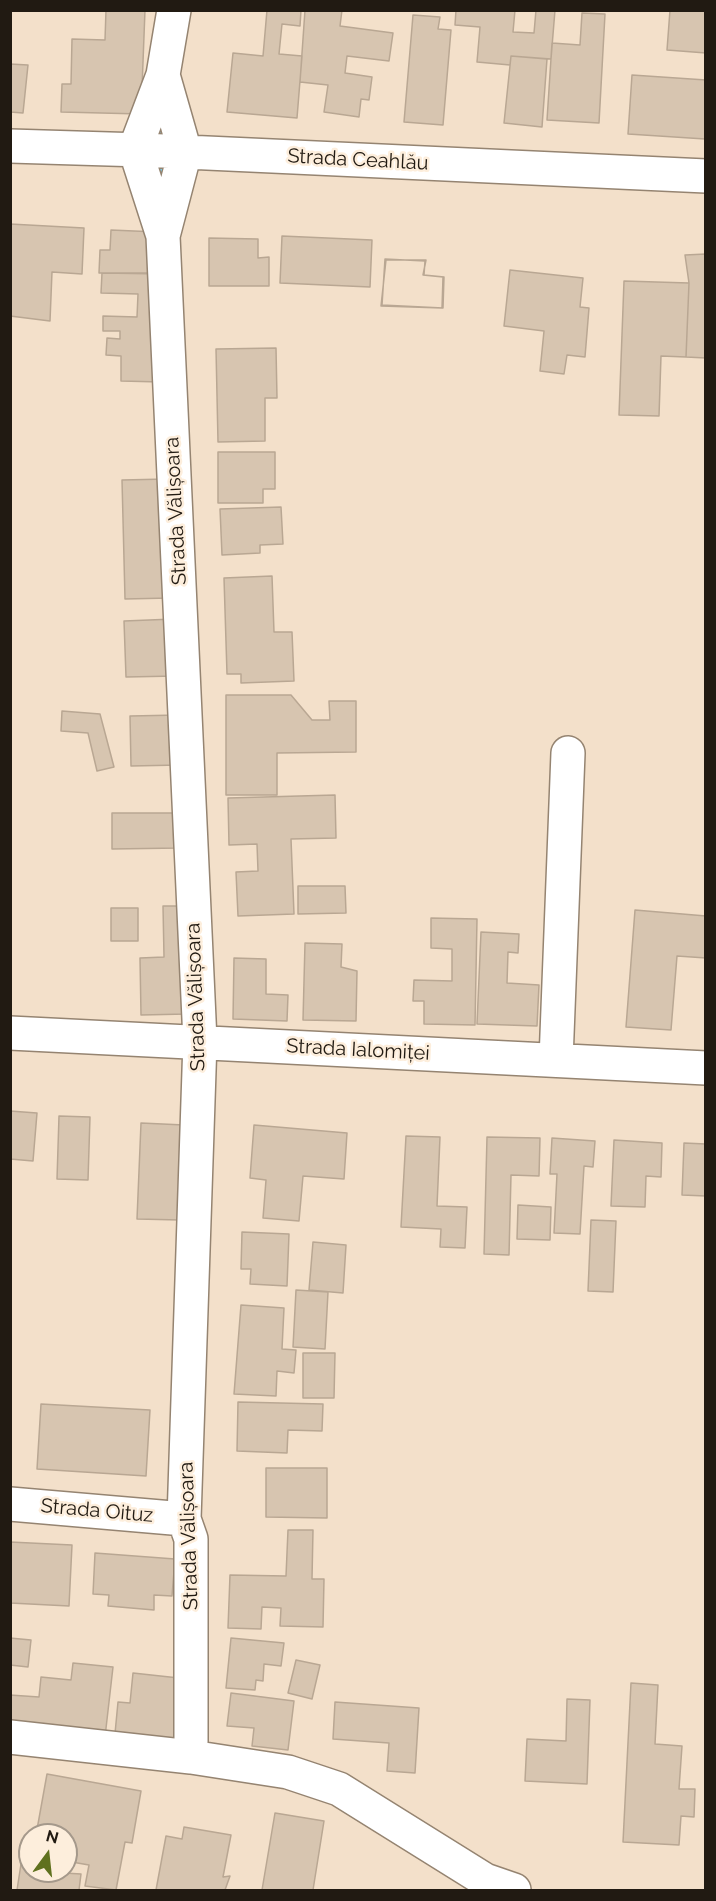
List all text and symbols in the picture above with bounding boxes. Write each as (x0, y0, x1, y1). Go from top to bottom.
street label: Strada Ceahlău (287, 144, 429, 176)
street label: Strada Vălișoara (160, 436, 192, 586)
street label: Strada Vălișoara (181, 922, 211, 1072)
street label: Strada Ialomiței (286, 1034, 430, 1066)
street label: Strada Vălișoara (174, 1461, 204, 1611)
street label: Strada Oituz (40, 1494, 154, 1528)
north arrow (18, 1823, 78, 1883)
text: N (44, 1826, 61, 1848)

